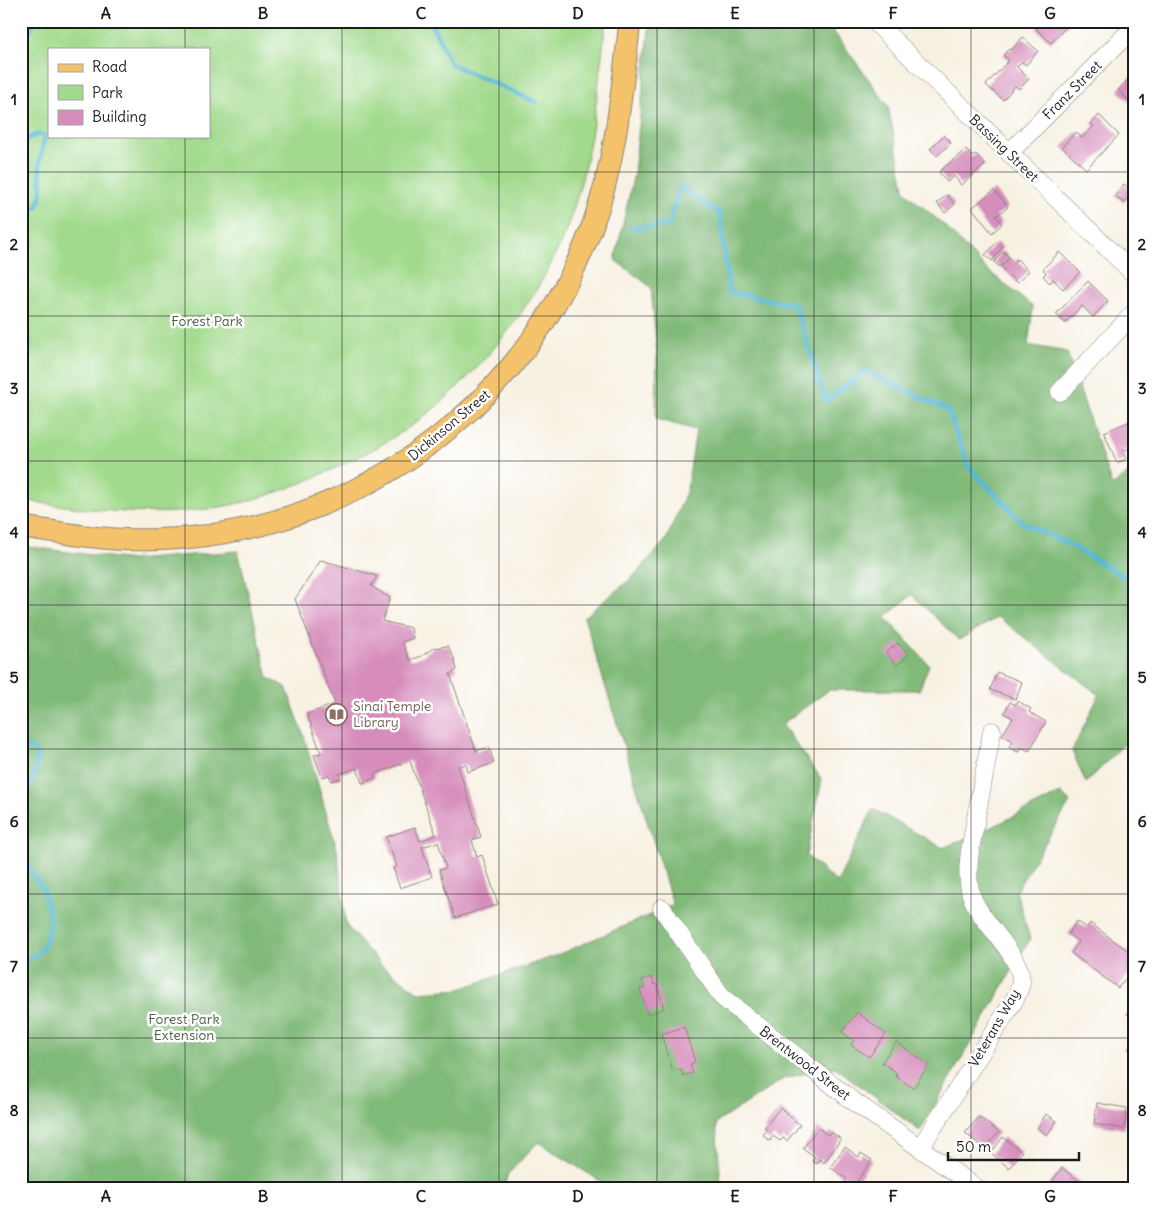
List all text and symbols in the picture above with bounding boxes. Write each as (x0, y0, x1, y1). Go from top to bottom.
text: A (101, 3, 111, 23)
text: B (258, 3, 269, 23)
text: C (416, 3, 427, 23)
text: D (572, 3, 584, 23)
text: E (730, 3, 740, 23)
text: F (888, 3, 898, 23)
text: G (1044, 3, 1056, 23)
legend (48, 48, 210, 138)
street label: Franz Street (1039, 56, 1106, 123)
text: Road (92, 57, 127, 76)
text: Park (92, 83, 123, 102)
text: 1 (11, 89, 17, 109)
text: 1 (1139, 89, 1145, 109)
text: Building (92, 107, 147, 126)
street label: Bassing Street (966, 110, 1043, 186)
text: 2 (10, 234, 19, 254)
text: 2 (1138, 234, 1147, 254)
park label: Forest Park (171, 312, 243, 330)
text: 3 (9, 378, 19, 398)
text: 3 (1137, 378, 1147, 398)
street label: Dickinson Street (404, 385, 494, 465)
text: 4 (9, 522, 19, 542)
text: 4 (1137, 522, 1147, 542)
text: 5 (9, 667, 19, 687)
text: 5 (1137, 667, 1147, 687)
place label: Sinai Temple Library (353, 697, 431, 731)
library icon: Sinai Temple Library (325, 702, 349, 726)
text: 6 (9, 811, 19, 831)
text: 6 (1137, 811, 1147, 831)
text: 7 (10, 956, 18, 976)
text: 7 (1138, 956, 1146, 976)
street label: Veterans Way (964, 986, 1024, 1070)
park label: Forest Park Extension (148, 1010, 220, 1044)
street label: Brentwood Street (756, 1022, 854, 1104)
text: 8 (9, 1100, 19, 1120)
text: 8 (1137, 1100, 1147, 1120)
scale bar (948, 1130, 1080, 1162)
text: 50 m (956, 1137, 991, 1156)
text: A (101, 1186, 111, 1206)
text: B (258, 1186, 269, 1206)
text: C (416, 1186, 427, 1206)
text: D (572, 1186, 584, 1206)
text: E (730, 1186, 740, 1206)
text: F (888, 1186, 898, 1206)
text: G (1044, 1186, 1056, 1206)

